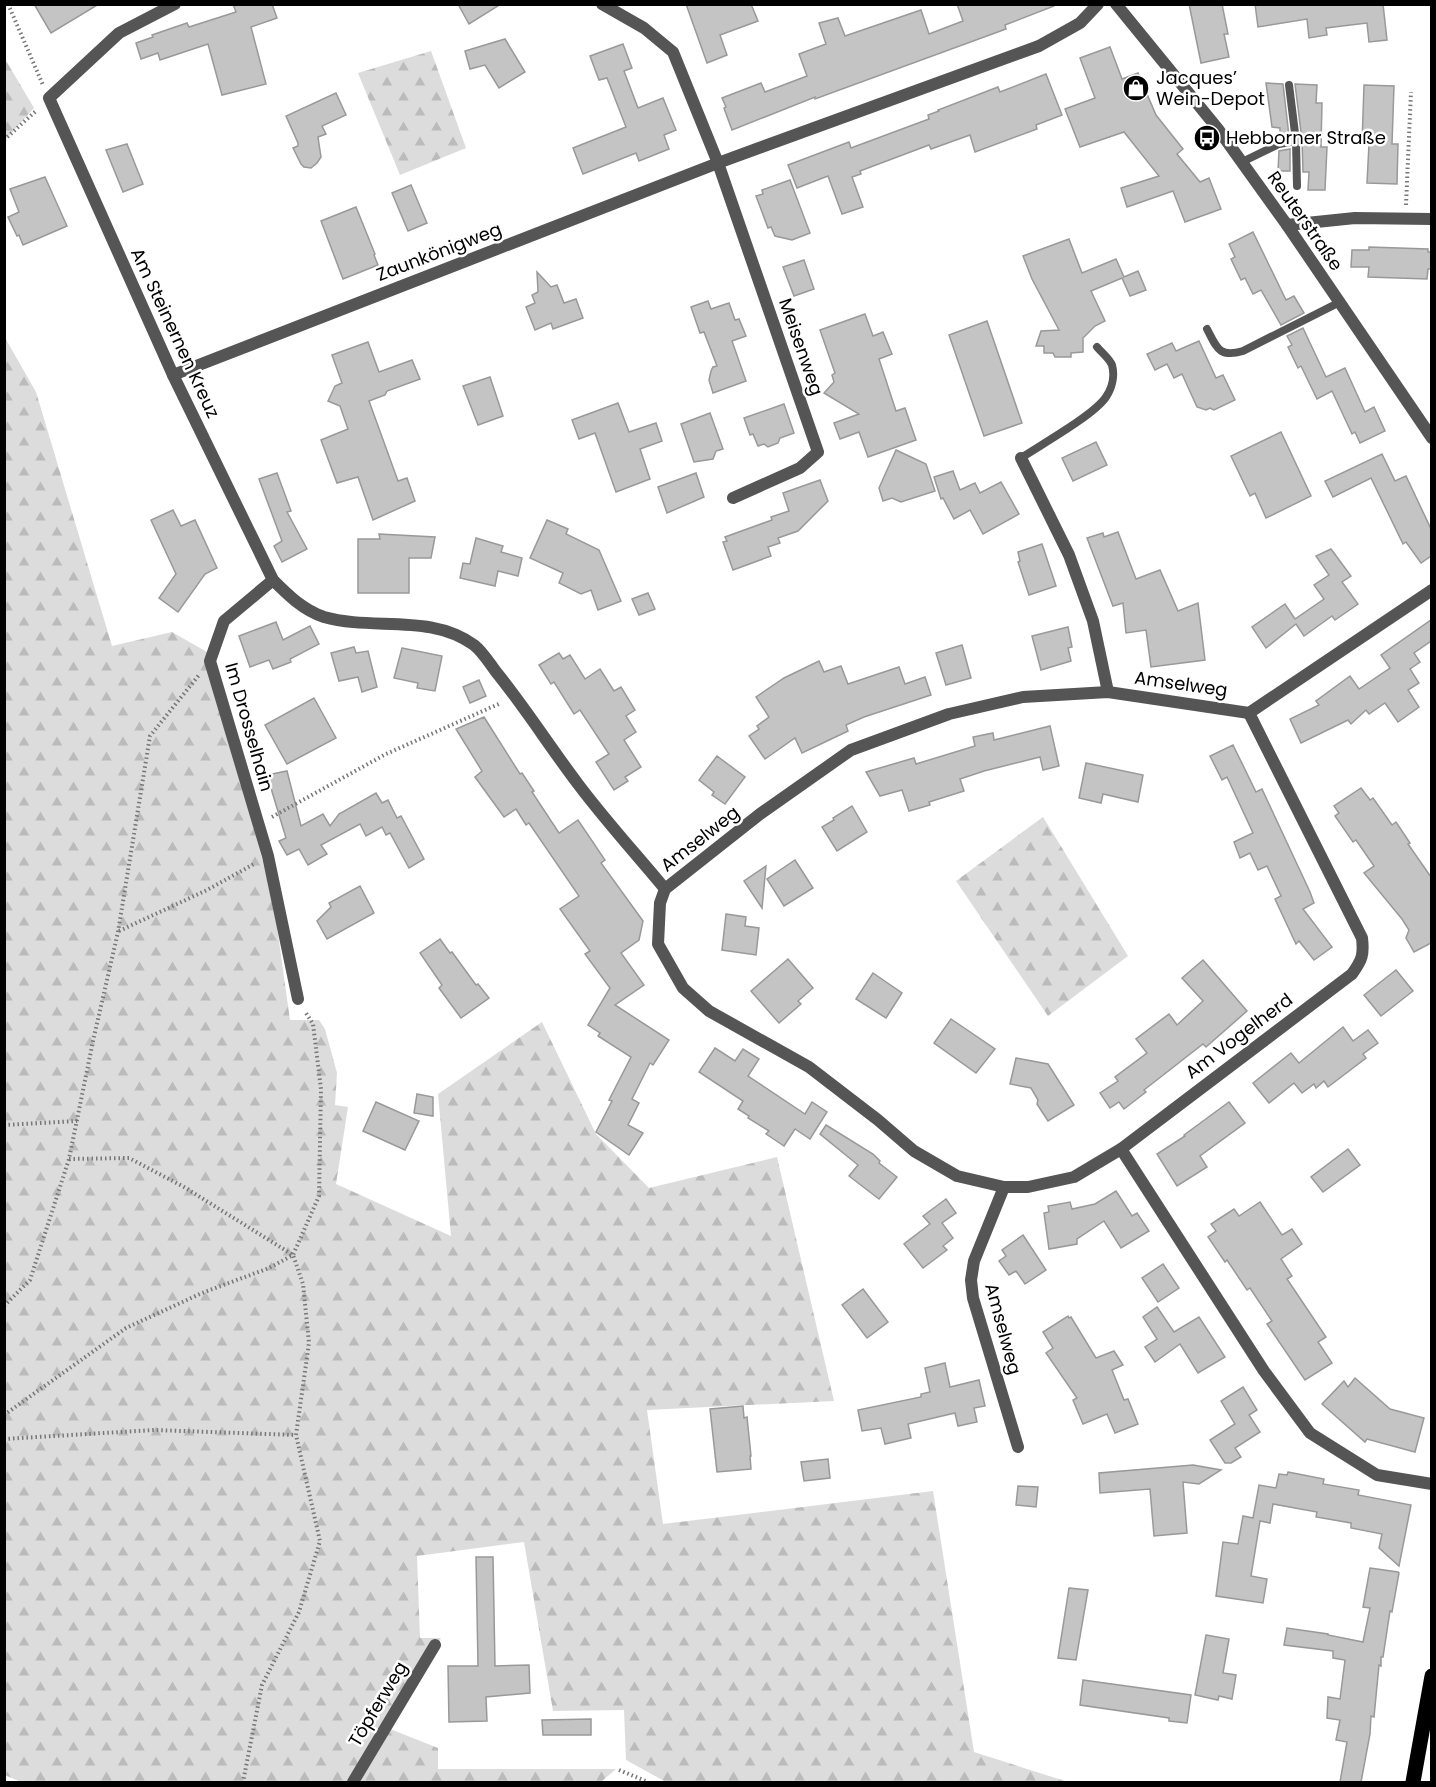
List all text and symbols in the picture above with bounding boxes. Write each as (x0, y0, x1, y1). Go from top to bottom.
place label: Jacques’ Wein-Depot (1156, 65, 1265, 111)
shop icon: Jacques’ Wein-Depot (1121, 73, 1151, 103)
bus stop icon: Hebborner Straße (1192, 123, 1222, 153)
place label: Hebborner Straße (1226, 125, 1386, 150)
street label: Reuterstraße (1262, 166, 1349, 276)
street label: Zaunkönigweg (373, 216, 505, 287)
street label: Am Steinernen Kreuz (125, 244, 226, 422)
street label: Meisenweg (773, 295, 830, 399)
street label: Im Drosselhain (219, 660, 280, 794)
street label: Amselweg (1133, 665, 1229, 702)
street label: Amselweg (655, 800, 744, 877)
street label: Am Vogelherd (1180, 987, 1298, 1084)
street label: Amselweg (979, 1280, 1028, 1377)
street label: Töpferweg (342, 1656, 413, 1751)

